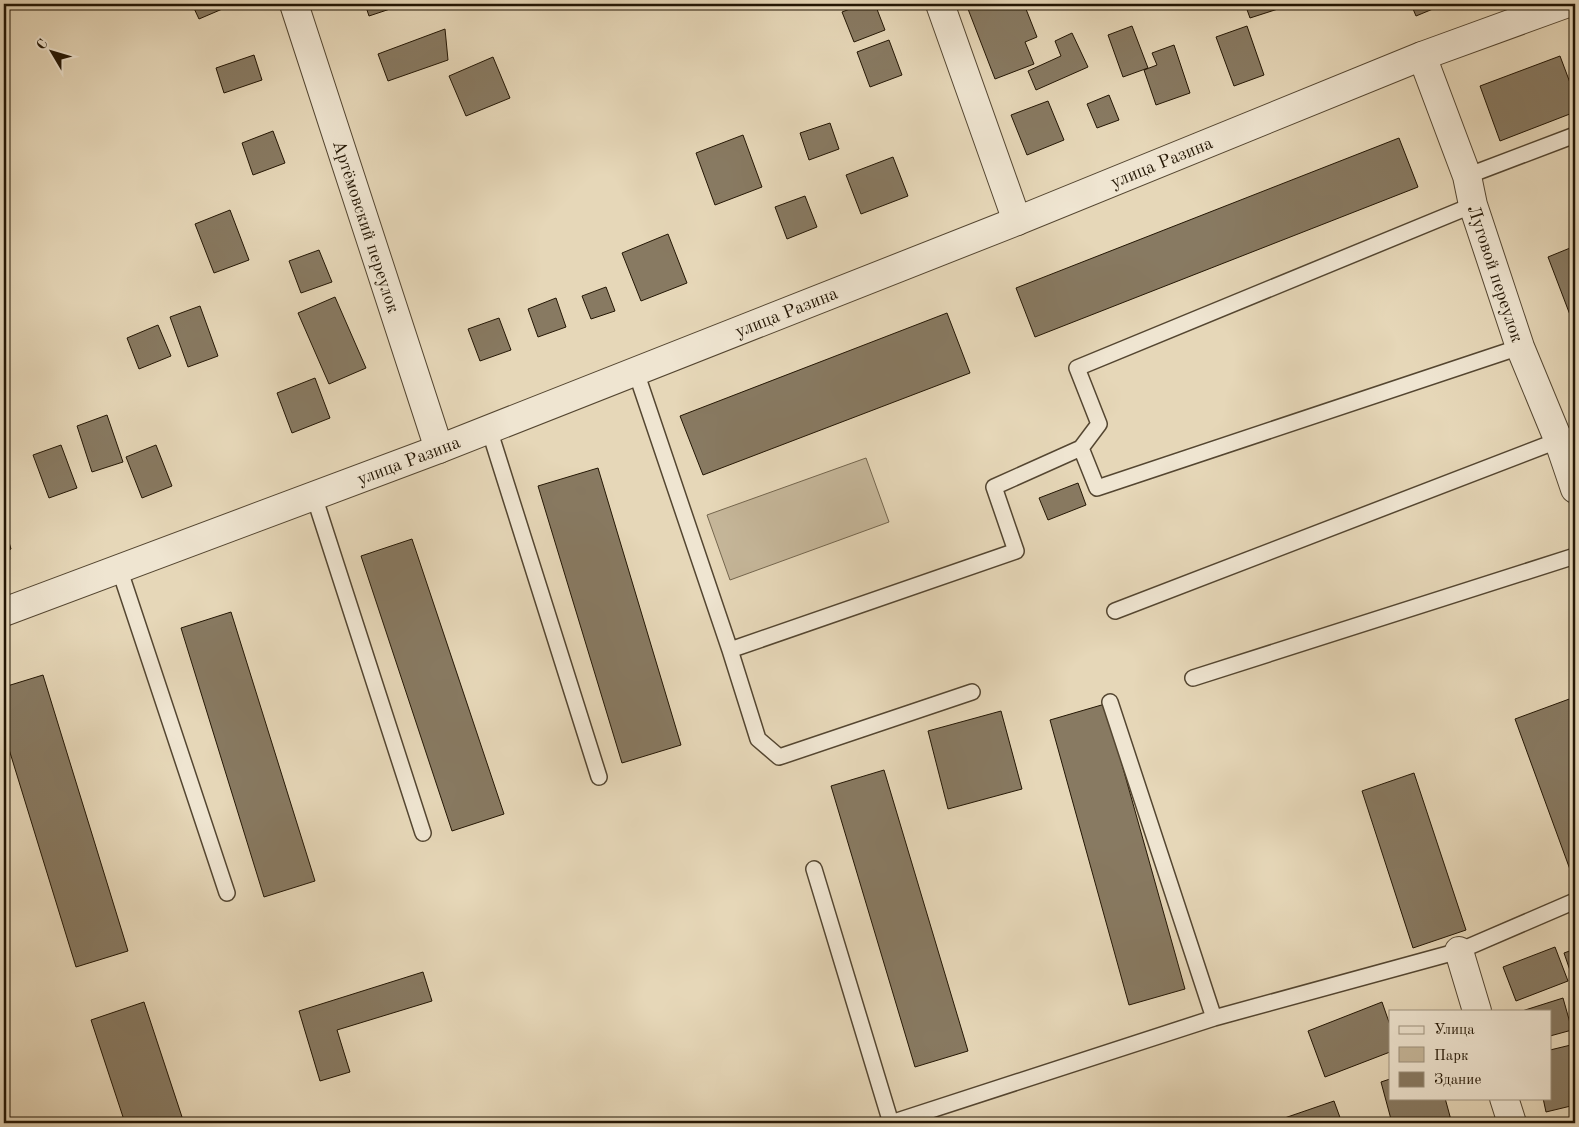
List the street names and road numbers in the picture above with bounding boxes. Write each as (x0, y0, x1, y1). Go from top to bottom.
street label: улица Разина (1108, 134, 1216, 192)
street label: Артёмовский переулок (329, 138, 402, 315)
street label: Луговой переулок (1464, 203, 1526, 345)
street label: улица Разина (733, 285, 841, 341)
street label: улица Разина (355, 434, 463, 489)

